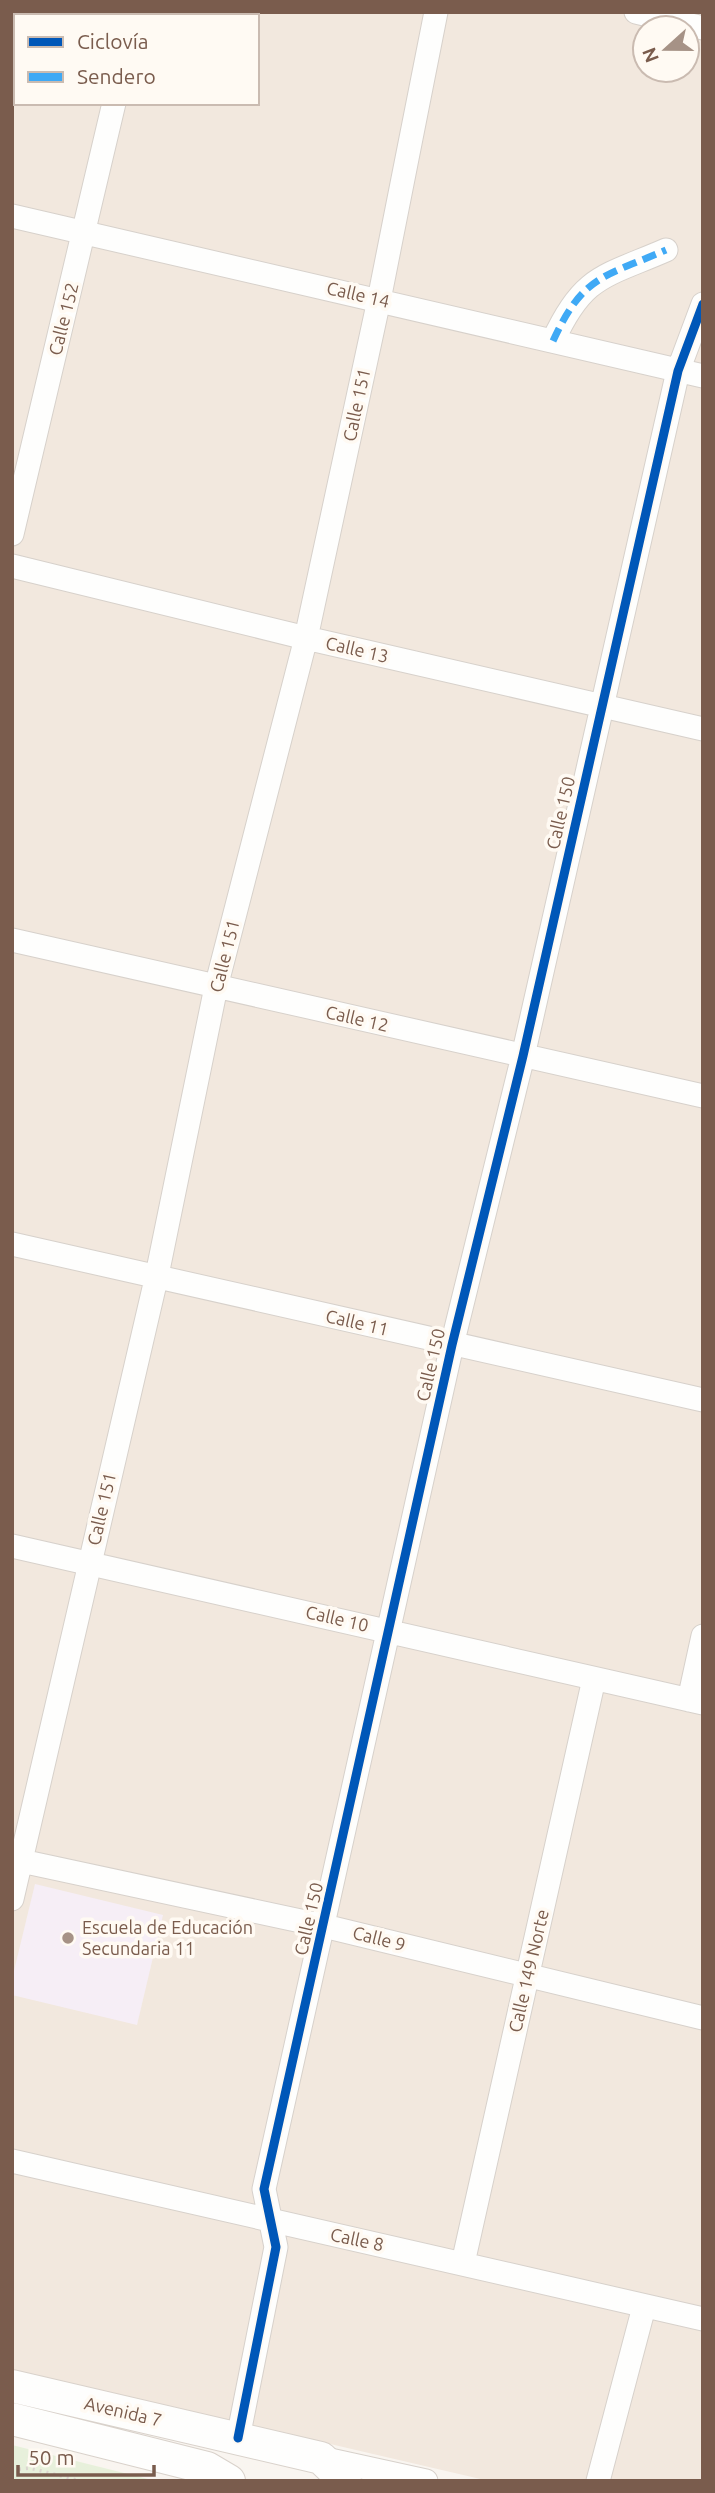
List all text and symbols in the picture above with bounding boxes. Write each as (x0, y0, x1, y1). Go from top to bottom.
legend (14, 14, 259, 105)
north arrow (631, 14, 701, 84)
text: Ciclovía (77, 29, 149, 53)
text: N (637, 45, 663, 66)
text: Sendero (77, 64, 156, 88)
street label: Calle 14 (325, 277, 392, 311)
street label: Calle 152 (44, 280, 82, 357)
street label: Calle 151 (339, 366, 374, 443)
street label: Calle 13 (324, 632, 391, 666)
street label: Calle 150 (542, 774, 578, 851)
street label: Calle 151 (205, 917, 243, 994)
street label: Calle 12 (324, 1001, 391, 1035)
street label: Calle 11 (324, 1305, 391, 1339)
street label: Calle 150 (412, 1326, 448, 1403)
street label: Calle 151 (83, 1470, 119, 1547)
street label: Calle 10 (304, 1601, 371, 1635)
street label: Calle 150 (290, 1880, 326, 1957)
street label: Calle 149 Norte (504, 1907, 552, 2034)
place label: Escuela de Educación Secundaria 11 (82, 1917, 253, 1958)
street label: Calle 9 (351, 1922, 408, 1954)
marker: Escuela de Educación Secundaria 11 (60, 1930, 76, 1946)
street label: Calle 8 (329, 2224, 386, 2254)
street label: Avenida 7 (83, 2392, 164, 2430)
scale bar (18, 2434, 154, 2478)
text: 50 m (28, 2445, 75, 2469)

